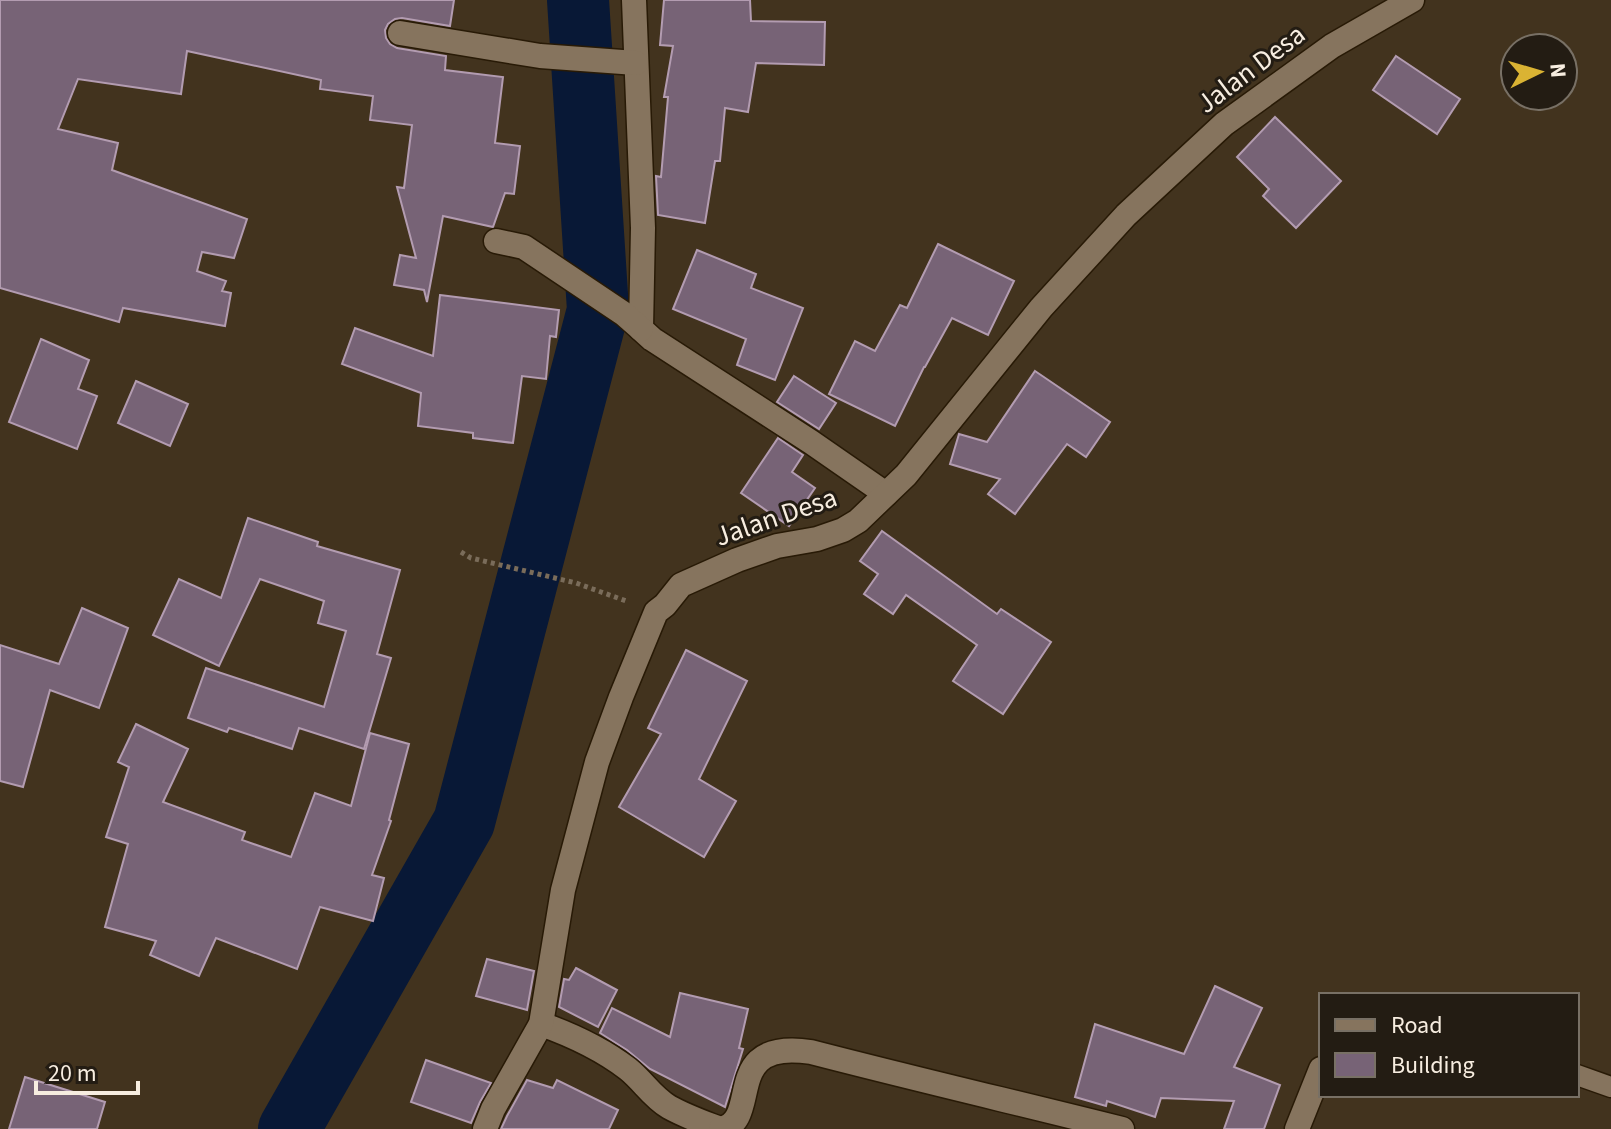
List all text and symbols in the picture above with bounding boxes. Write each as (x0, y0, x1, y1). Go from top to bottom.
street label: Jalan Desa (1188, 15, 1314, 123)
north arrow (1499, 32, 1579, 112)
text: N (1541, 62, 1575, 79)
street label: Jalan Desa (710, 477, 842, 557)
legend (1319, 993, 1579, 1097)
text: Road (1391, 1008, 1443, 1043)
scale bar (36, 1045, 138, 1095)
text: Building (1391, 1048, 1475, 1083)
text: 20 m (48, 1056, 97, 1091)

